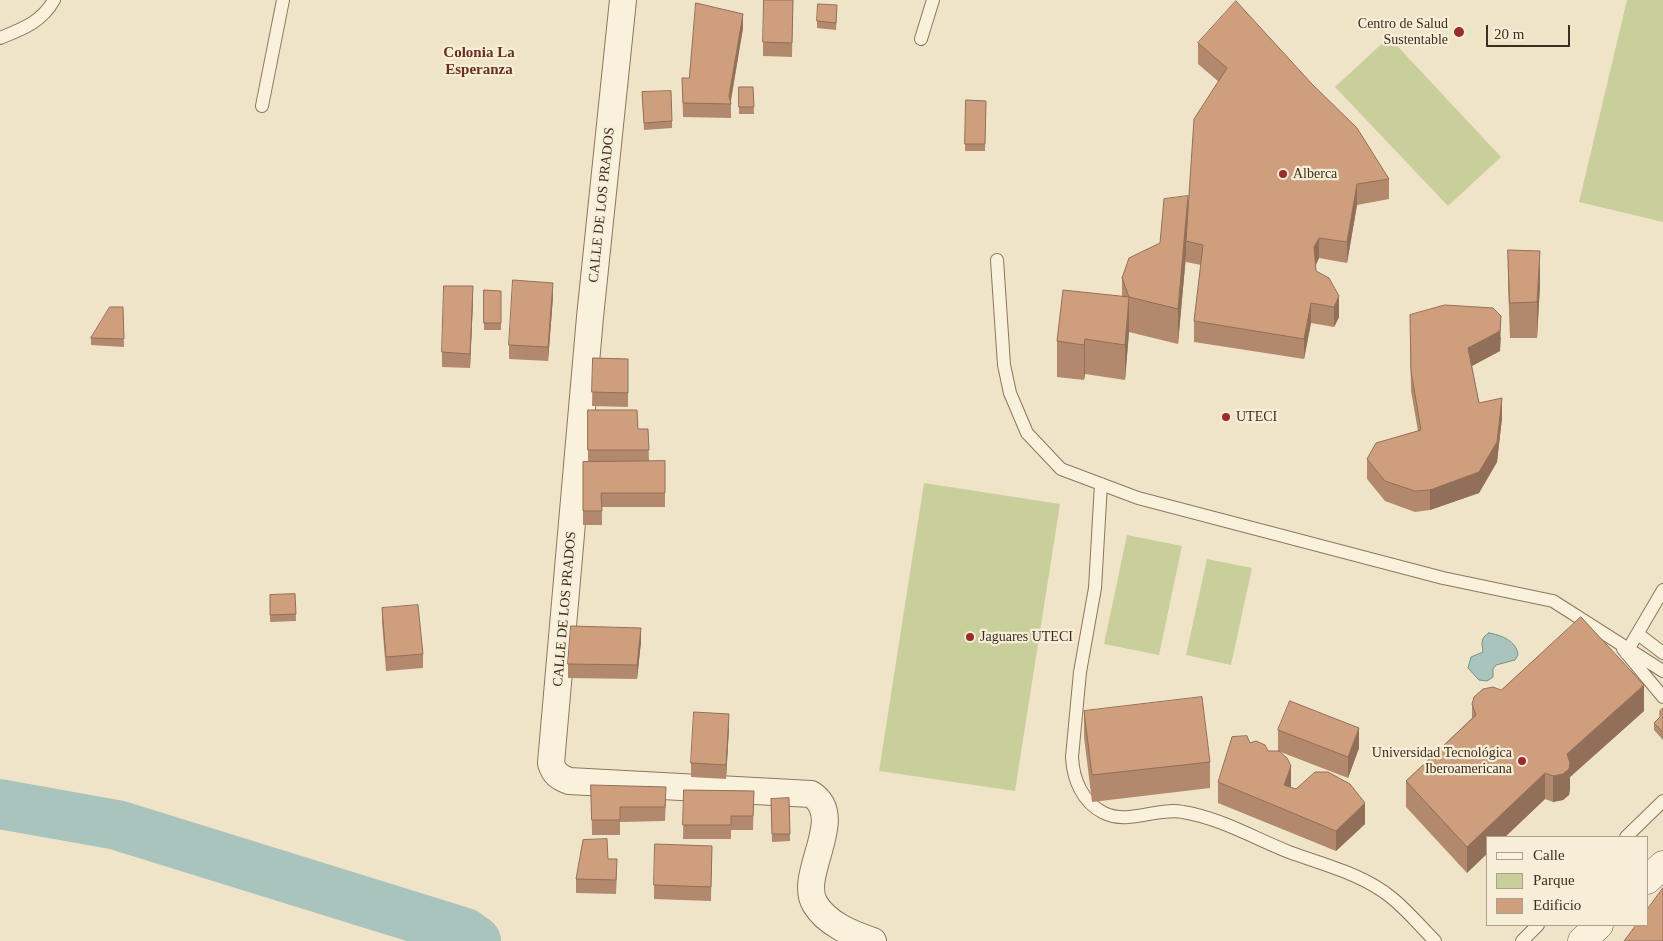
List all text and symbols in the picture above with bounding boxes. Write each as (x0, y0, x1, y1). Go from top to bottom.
scale bar (1488, 15, 1572, 47)
place label: Centro de Salud Sustentable (1358, 16, 1448, 48)
marker: Centro de Salud Sustentable (1452, 25, 1466, 39)
text: 20 m (1494, 26, 1524, 42)
district label: Colonia La Esperanza (443, 44, 515, 79)
street label: CALLE DE LOS PRADOS (585, 127, 619, 283)
place label: Alberca (1293, 166, 1337, 182)
marker: Alberca (1277, 168, 1289, 180)
place label: UTECI (1236, 409, 1277, 425)
marker: UTECI (1220, 411, 1232, 423)
street label: CALLE DE LOS PRADOS (550, 531, 580, 687)
place label: Jaguares UTECI (980, 629, 1073, 645)
marker: Jaguares UTECI (964, 631, 976, 643)
place label: Universidad Tecnológica Iberoamericana (1372, 745, 1512, 778)
marker: Universidad Tecnológica Iberoamericana (1516, 755, 1528, 767)
legend (1486, 836, 1648, 926)
text: Calle (1533, 847, 1565, 863)
text: Parque (1533, 872, 1575, 888)
text: Edificio (1533, 897, 1581, 913)

